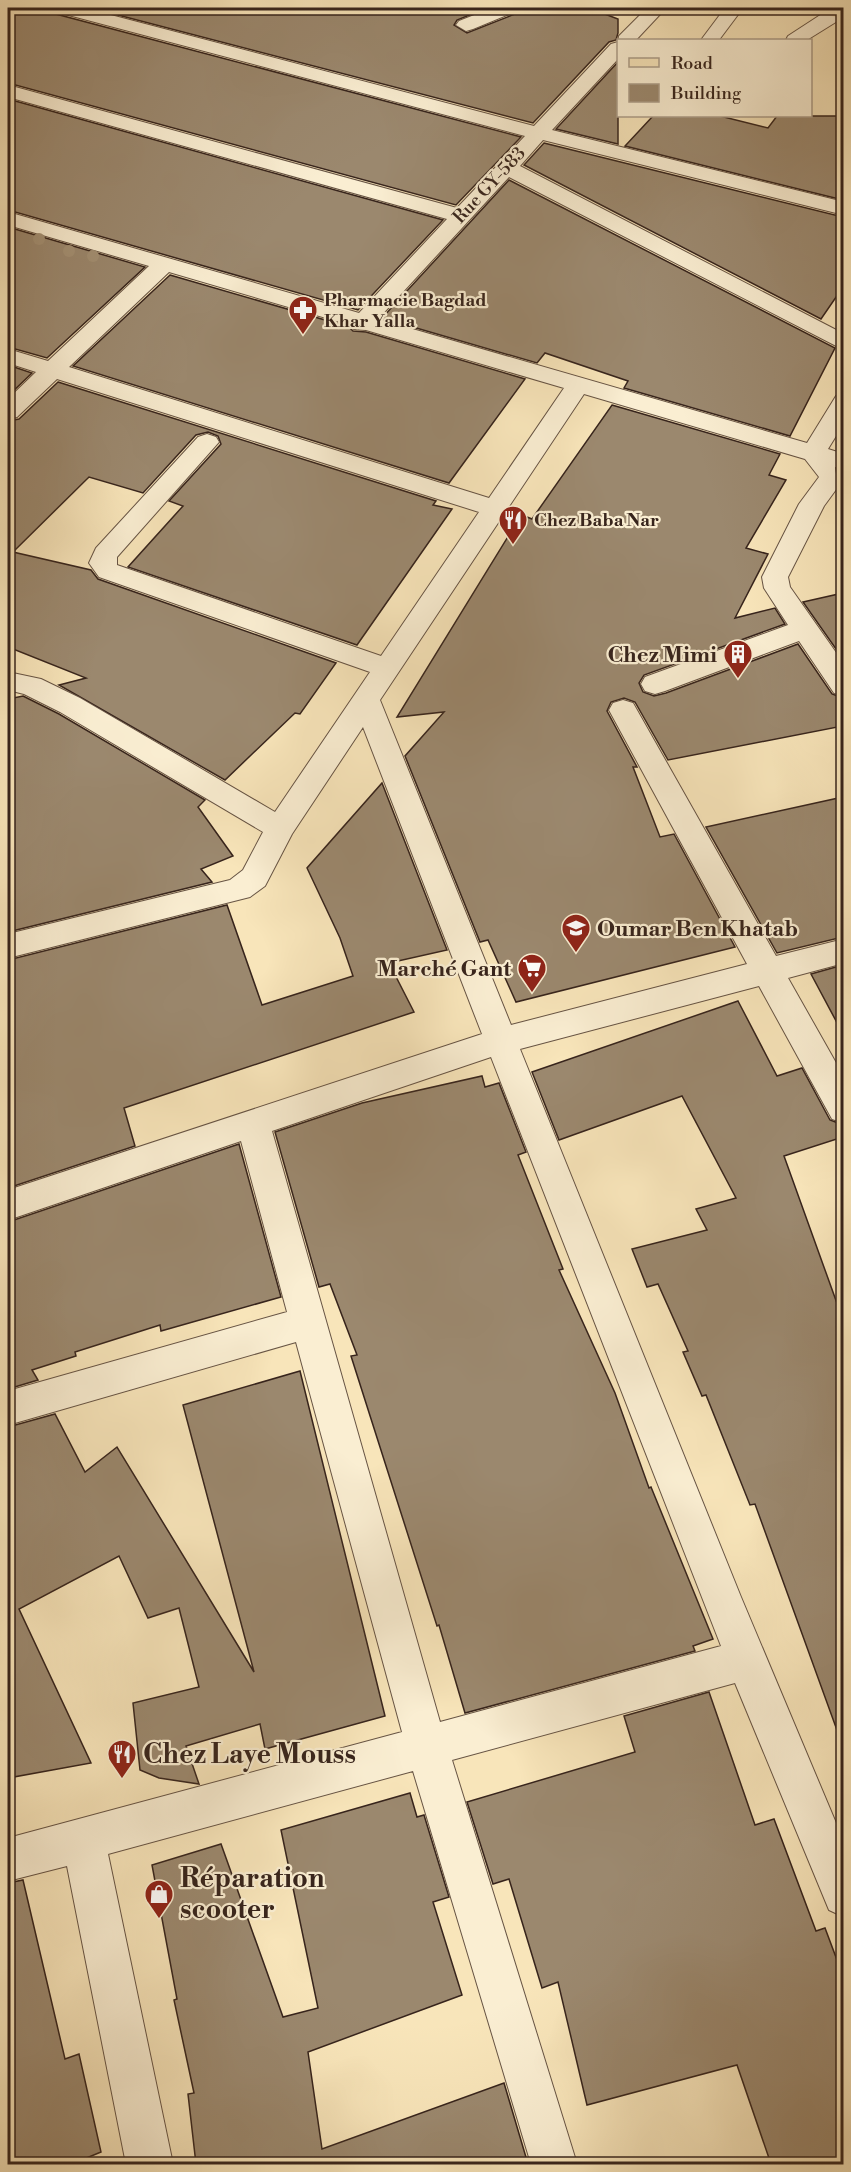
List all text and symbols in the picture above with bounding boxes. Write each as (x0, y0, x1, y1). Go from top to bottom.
legend (617, 39, 812, 117)
text: Road (671, 52, 714, 75)
text: Building (670, 82, 742, 105)
street label: Rue GY-583 (448, 142, 531, 229)
place label: Pharmacie Bagdad Khar Yalla (324, 289, 487, 333)
pharmacy icon: Pharmacie Bagdad Khar Yalla (287, 294, 319, 336)
restaurant icon: Chez Baba Nar (497, 504, 529, 546)
place label: Chez Baba Nar (534, 509, 659, 532)
building icon: Chez Mimi (722, 638, 754, 680)
place label: Chez Mimi (607, 642, 717, 669)
school or university icon: Oumar Ben Khatab (560, 912, 592, 954)
place label: Oumar Ben Khatab (597, 916, 798, 943)
supermarket icon: Marché Gant (516, 952, 548, 994)
place label: Marché Gant (377, 956, 511, 983)
restaurant icon: Chez Laye Mouss (106, 1738, 138, 1780)
place label: Chez Laye Mouss (143, 1738, 356, 1772)
place label: Réparation scooter (180, 1862, 325, 1927)
shop icon: Réparation scooter (143, 1878, 175, 1920)

